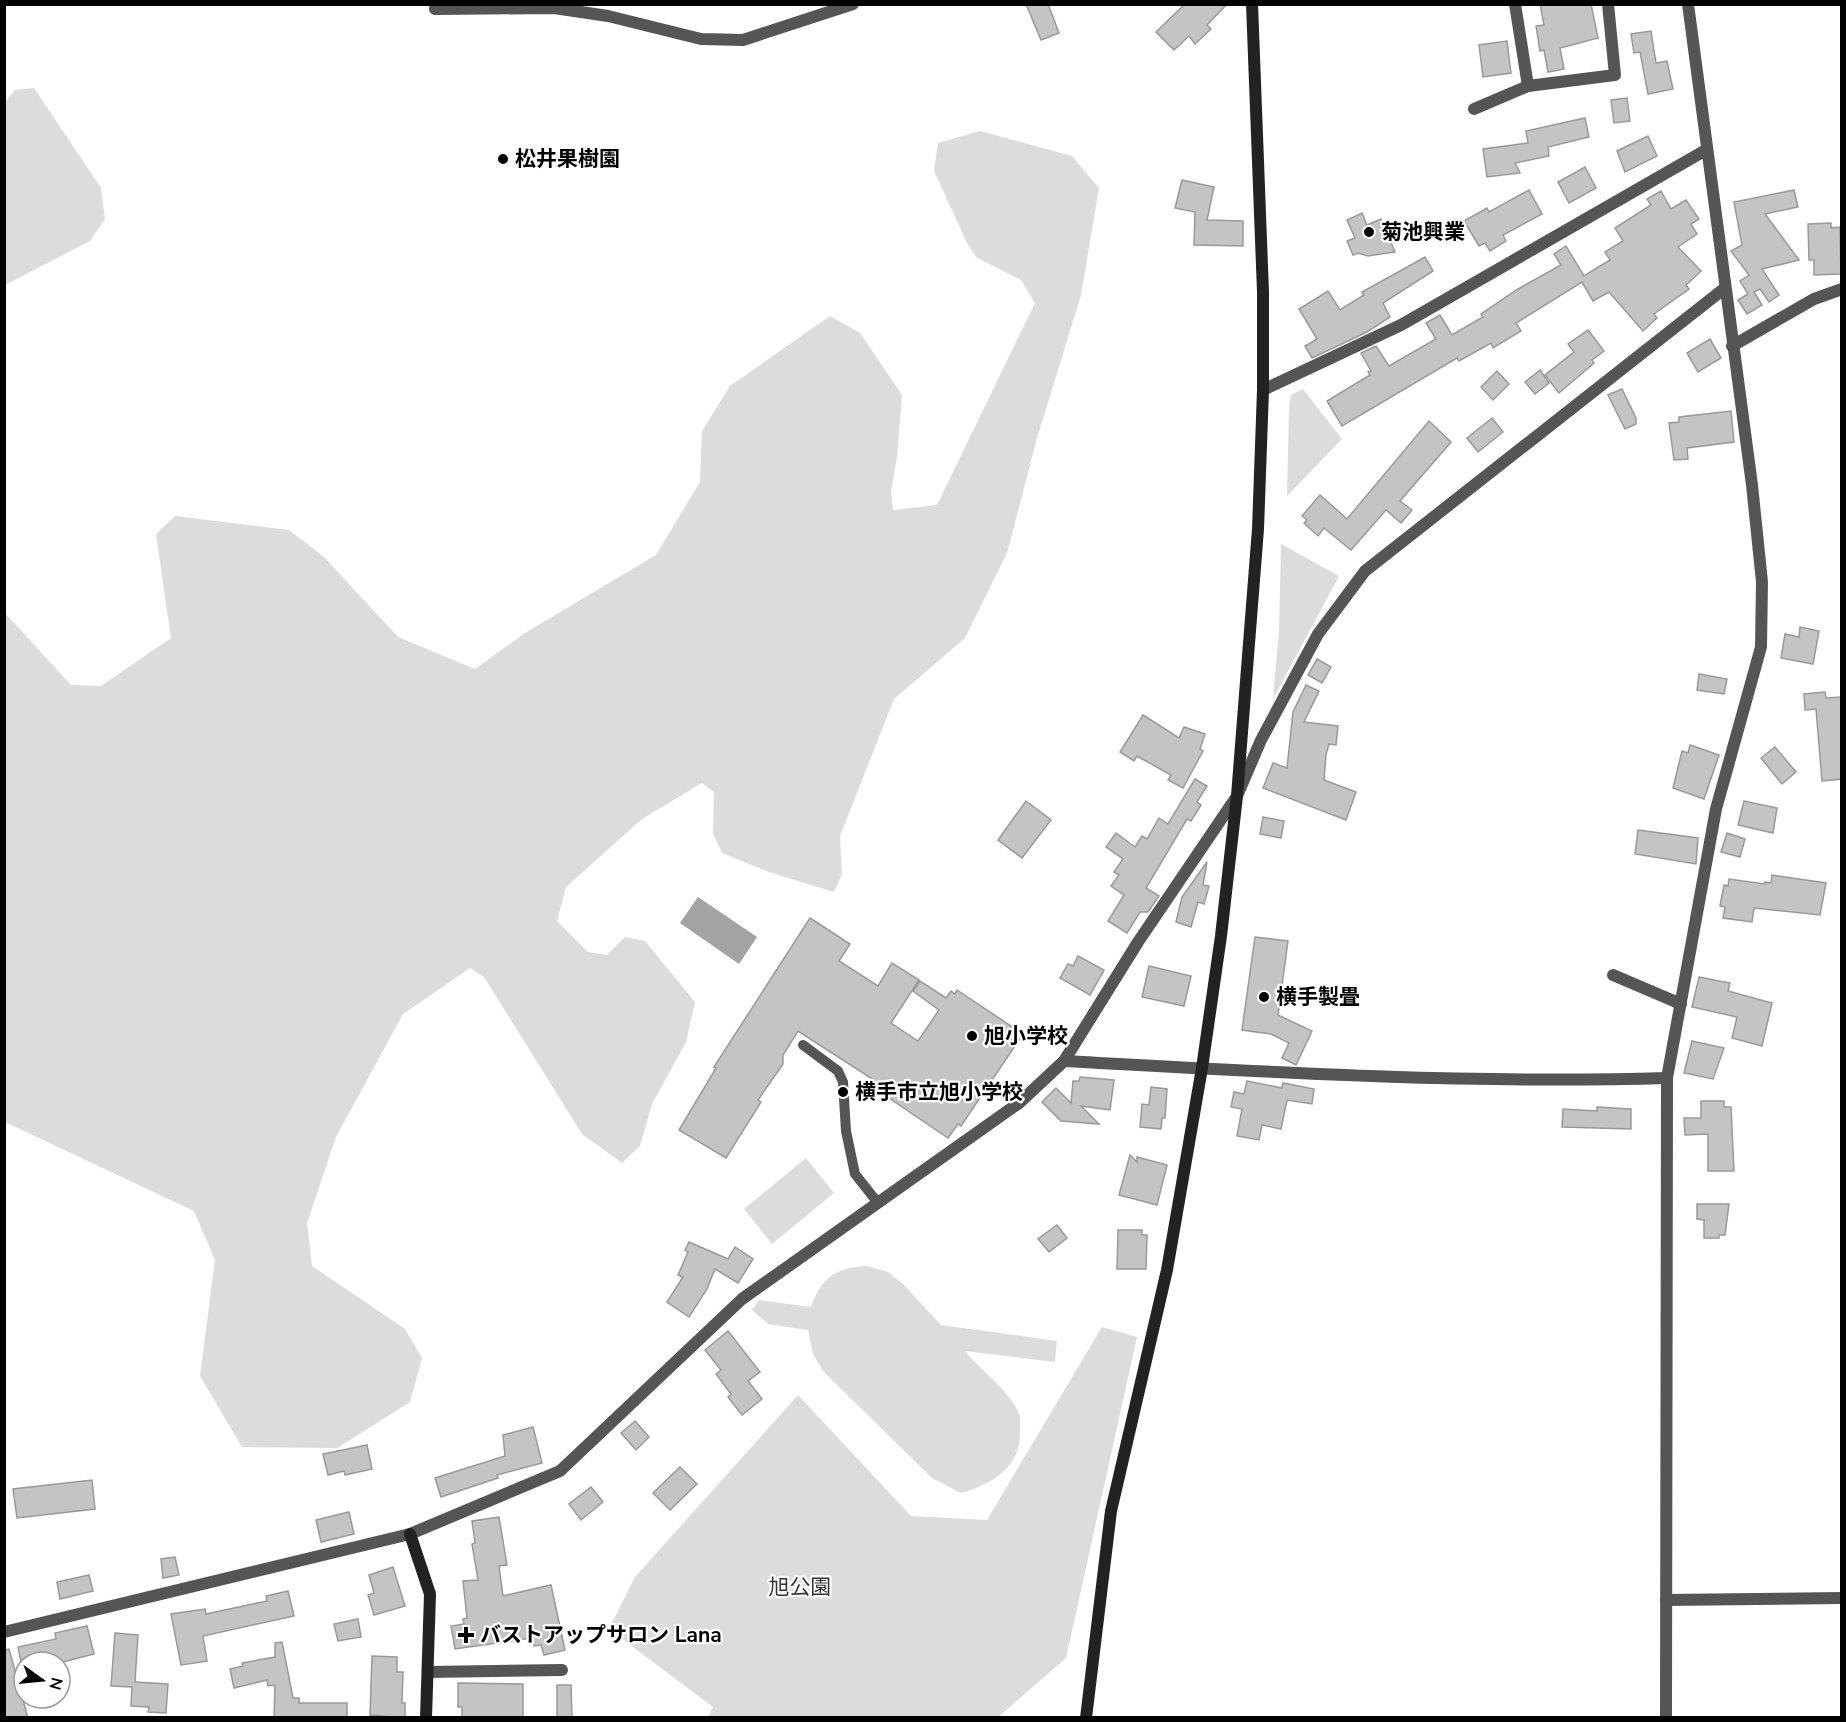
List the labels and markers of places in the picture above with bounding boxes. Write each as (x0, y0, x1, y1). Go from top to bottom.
place label: 松井果樹園 (515, 145, 620, 173)
marker: 松井果樹園 (496, 152, 510, 166)
place label: 菊池興業 (1381, 218, 1465, 246)
marker: 菊池興業 (1362, 225, 1376, 239)
place label: 横手製畳 (1276, 983, 1360, 1011)
marker: 横手製畳 (1257, 990, 1271, 1004)
place label: 旭小学校 (984, 1022, 1068, 1050)
marker: 旭小学校 (965, 1029, 979, 1043)
place label: 横手市立旭小学校 (855, 1078, 1023, 1106)
marker: 横手市立旭小学校 (836, 1085, 850, 1099)
place label: バストアップサロン Lana (480, 1621, 722, 1649)
marker: バストアップサロン Lana (457, 1626, 475, 1644)

